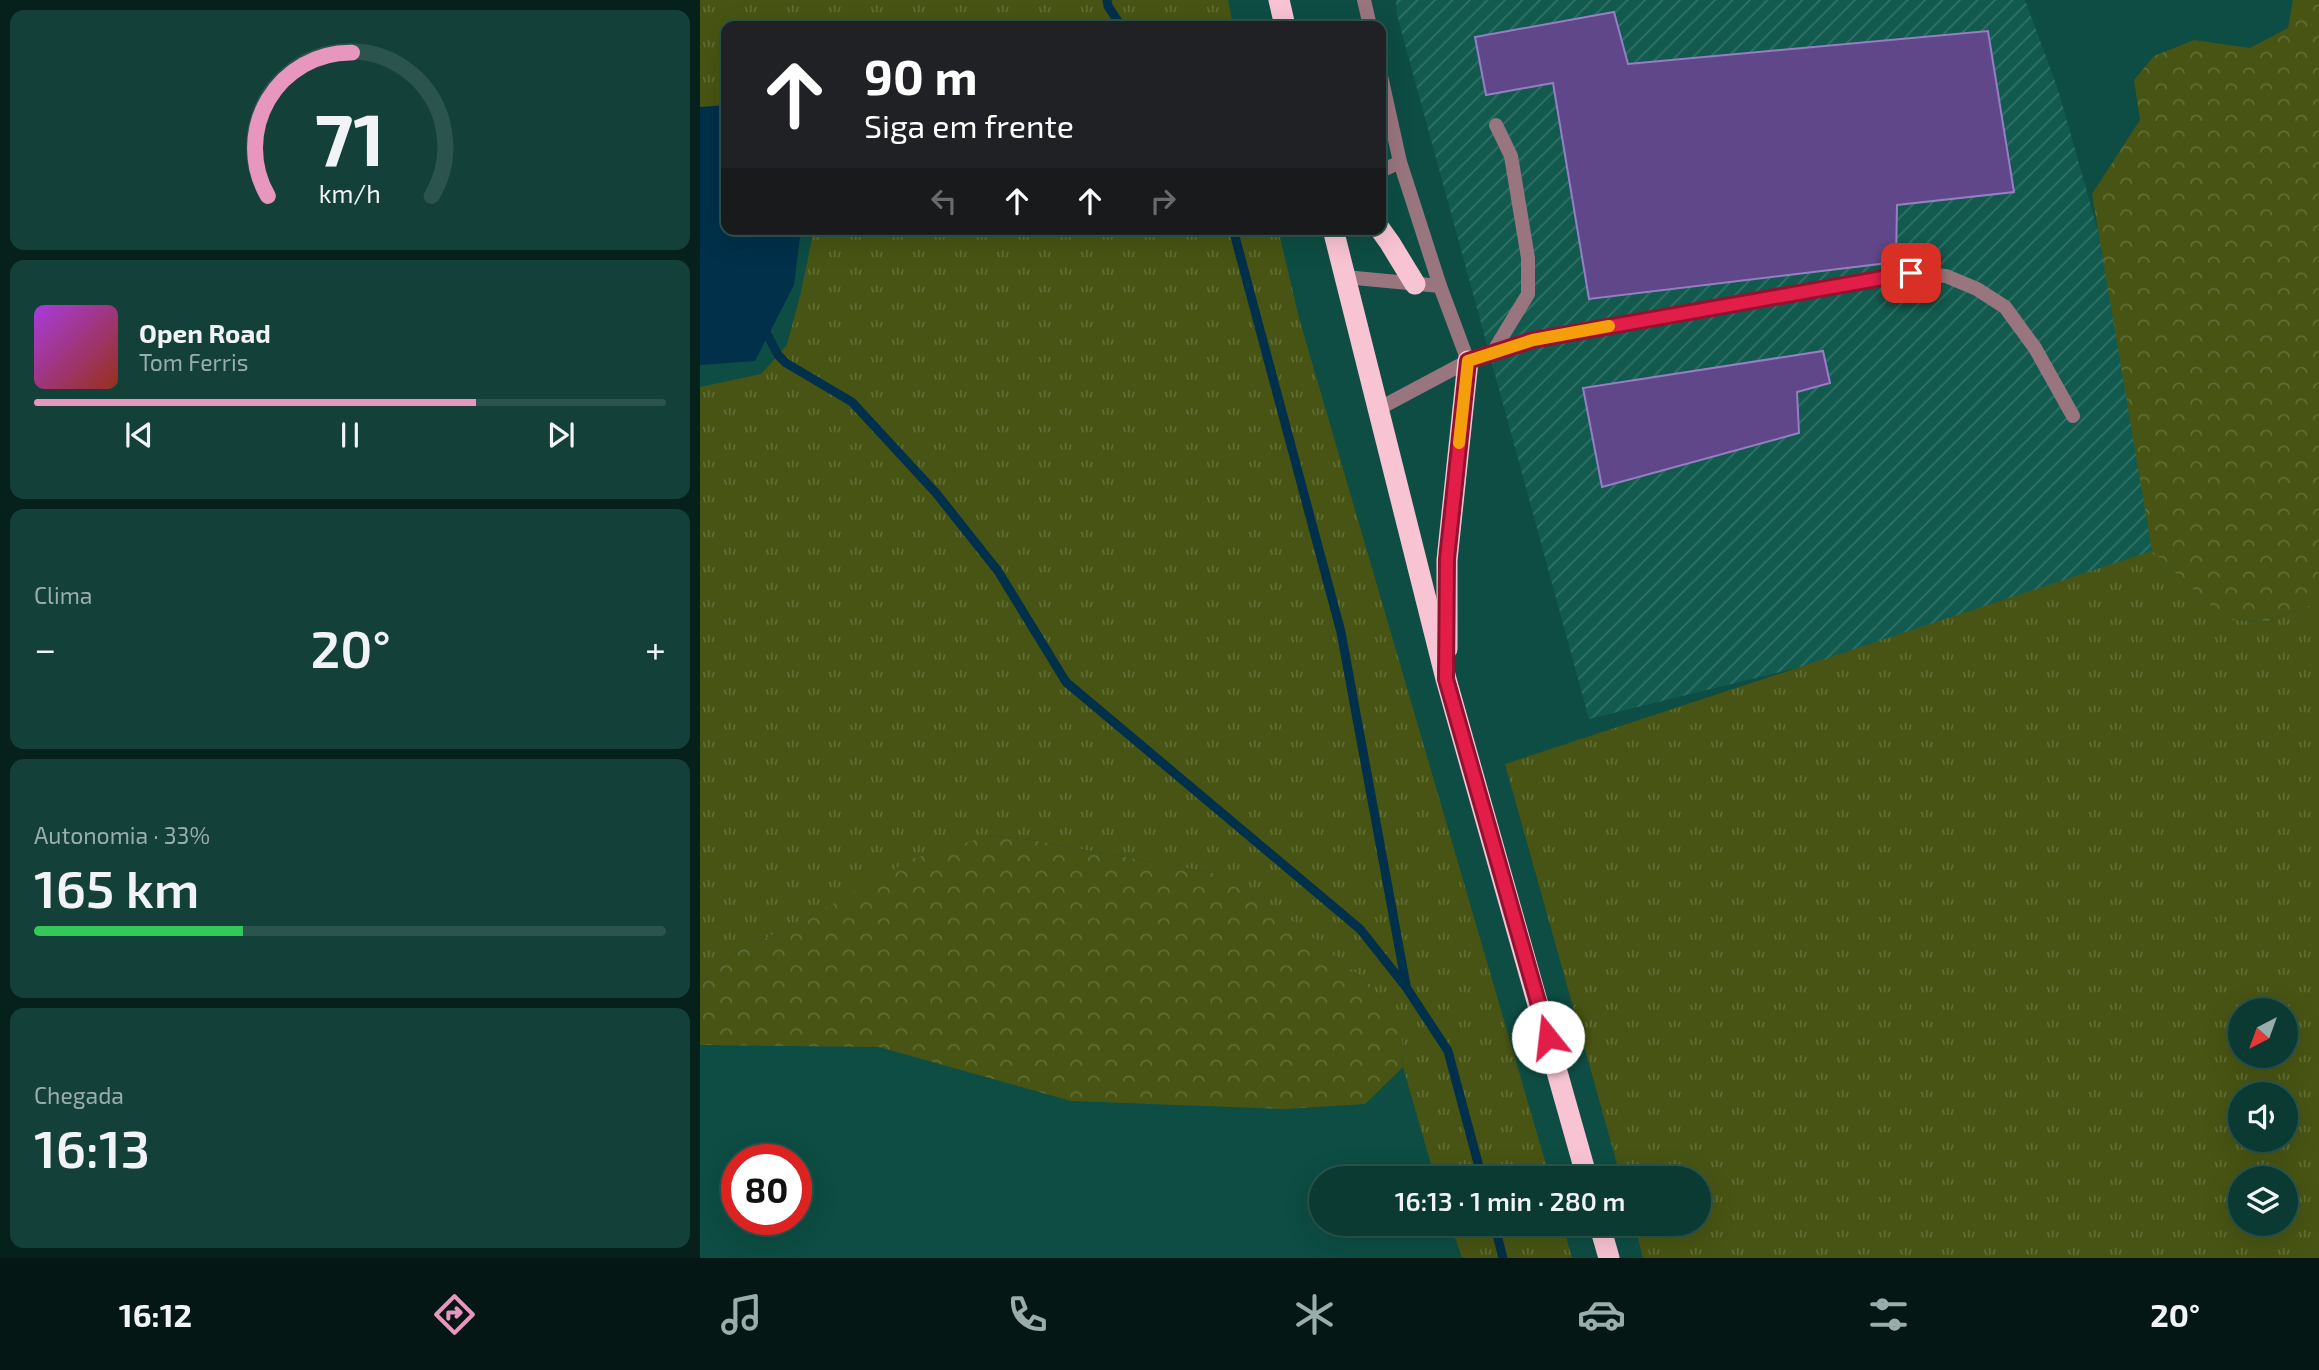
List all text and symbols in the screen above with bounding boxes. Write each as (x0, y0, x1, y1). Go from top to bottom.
text: 90 m (864, 46, 978, 105)
icon: ahead (749, 49, 840, 140)
text: 71 (315, 93, 385, 181)
text: Siga em frente (864, 106, 1074, 144)
text: km/h (319, 178, 381, 208)
icon: left (925, 182, 963, 220)
icon: ahead (998, 182, 1036, 220)
icon: ahead (1071, 182, 1109, 220)
icon: right (1144, 182, 1182, 220)
pin (1881, 243, 1941, 303)
icon: arrive (1892, 254, 1930, 292)
text: Open Road (139, 317, 271, 348)
text: Tom Ferris (139, 348, 248, 376)
icon: previous (120, 416, 158, 454)
icon: pause (331, 416, 369, 454)
icon: next (542, 416, 580, 454)
text: Clima (34, 581, 92, 609)
text: 20° (310, 616, 391, 678)
text: − (34, 625, 56, 671)
text: + (645, 625, 666, 671)
text: Autonomia · 33% (34, 821, 210, 849)
text: 165 km (34, 856, 199, 918)
north arrow (2228, 998, 2298, 1068)
map controls (2228, 998, 2298, 1236)
position arrow (1511, 1000, 1585, 1074)
text: Chegada (34, 1081, 124, 1109)
button: sound (2228, 1082, 2298, 1152)
text: 16:13 (34, 1116, 150, 1178)
speed limit sign: 80 (721, 1144, 812, 1235)
button: layers (2228, 1166, 2298, 1236)
text: 16:13 · 1 min · 280 m (1395, 1185, 1625, 1216)
icon: directions (430, 1290, 479, 1339)
icon: music (717, 1290, 766, 1339)
icon: phone (1003, 1290, 1052, 1339)
icon: climate (1290, 1290, 1339, 1339)
icon: car (1577, 1290, 1626, 1339)
icon: filters (1864, 1290, 1913, 1339)
text: 16:12 (119, 1295, 192, 1333)
text: 20° (2150, 1295, 2200, 1333)

